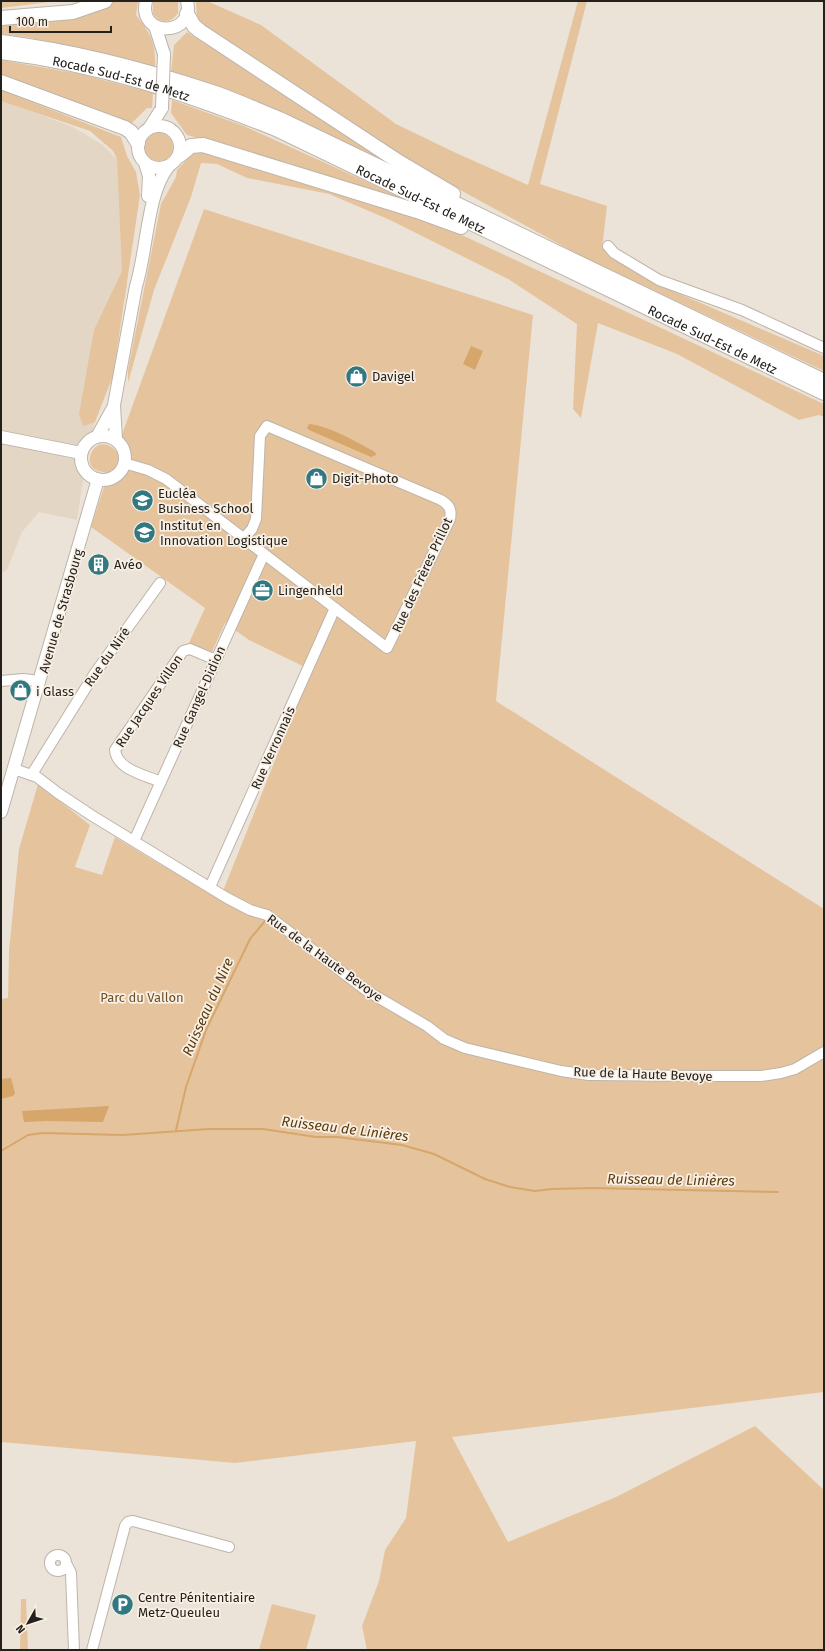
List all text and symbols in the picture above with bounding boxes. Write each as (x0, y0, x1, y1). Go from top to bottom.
scale bar (10, 8, 111, 34)
text: 100 m (16, 15, 48, 29)
street label: Rocade Sud-Est de Metz (51, 53, 192, 104)
street label: Rocade Sud-Est de Metz (354, 161, 488, 236)
street label: Rocade Sud-Est de Metz (646, 302, 780, 377)
shop icon: Davigel (343, 363, 369, 389)
place label: Davigel (372, 369, 415, 384)
shop icon: Digit-Photo (304, 465, 330, 491)
place label: Digit-Photo (332, 471, 398, 486)
place label: Eucléa Business School (158, 486, 253, 516)
school or university icon: Eucléa Business School (129, 487, 155, 513)
street label: Rue des Frères Prillot (389, 515, 455, 635)
place label: Institut en Innovation Logistique (160, 518, 288, 548)
school or university icon: Institut en Innovation Logistique (132, 519, 158, 545)
street label: Avenue de Strasbourg (36, 547, 86, 675)
building icon: Avéo (86, 551, 112, 577)
place label: Avéo (114, 557, 142, 572)
office icon: Lingenheld (249, 577, 275, 603)
place label: Lingenheld (278, 583, 343, 598)
street label: Rue du Niré (81, 624, 133, 690)
street label: Rue Gangel-Didion (170, 644, 228, 750)
street label: Rue Jacques Villon (112, 652, 186, 750)
shop icon: i Glass (7, 678, 33, 704)
place label: i Glass (36, 684, 74, 699)
street label: Rue Verronnais (248, 704, 298, 792)
street label: Rue de la Haute Bevoye (264, 911, 386, 1005)
water label: Ruisseau du Nire (179, 955, 237, 1059)
park label: Parc du Vallon (100, 990, 184, 1005)
street label: Rue de la Haute Bevoye (573, 1064, 713, 1084)
water label: Ruisseau de Linières (281, 1113, 410, 1145)
water label: Ruisseau de Linières (607, 1170, 736, 1190)
place label: Centre Pénitentiaire Metz-Queuleu (138, 1590, 255, 1620)
parking icon: Centre Pénitentiaire Metz-Queuleu (109, 1591, 135, 1617)
north arrow (8, 1603, 48, 1643)
text: N (13, 1622, 28, 1636)

